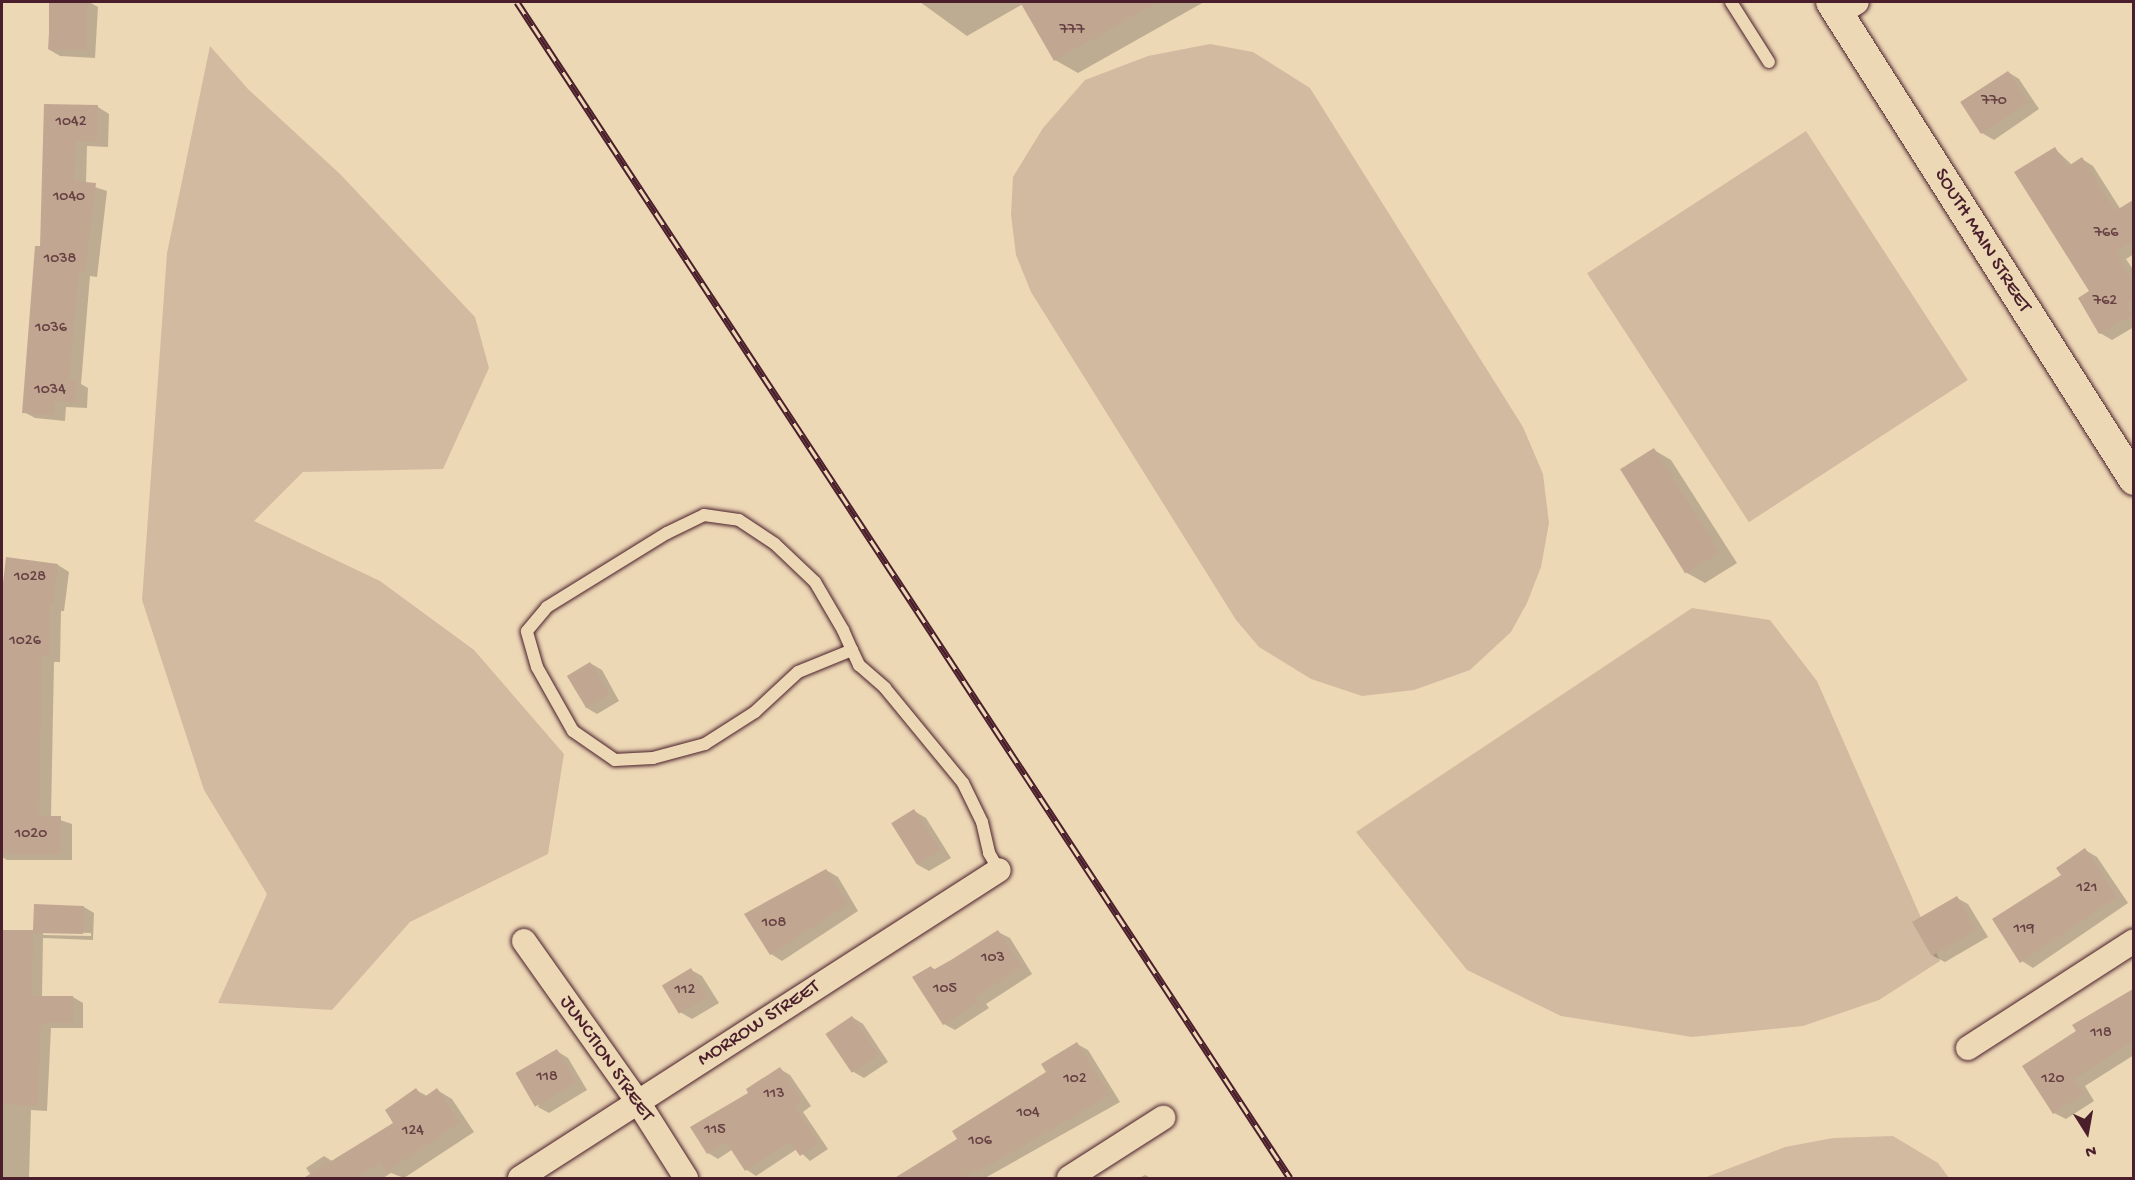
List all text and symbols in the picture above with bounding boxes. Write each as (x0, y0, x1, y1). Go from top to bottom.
house number: 777 (1060, 21, 1084, 41)
house number: 770 (1981, 92, 2007, 112)
house number: 1042 (56, 113, 86, 133)
street label: SOUTH MAIN STREET (1928, 165, 2036, 317)
house number: 1040 (53, 188, 85, 208)
house number: 766 (2094, 224, 2118, 244)
house number: 1038 (44, 250, 76, 270)
house number: 762 (2093, 292, 2117, 312)
house number: 1036 (35, 319, 67, 339)
house number: 1034 (34, 381, 66, 401)
house number: 1028 (14, 568, 46, 588)
house number: 1026 (9, 632, 41, 652)
house number: 1020 (15, 825, 47, 845)
house number: 121 (2077, 879, 2097, 899)
house number: 108 (762, 914, 786, 934)
house number: 119 (2014, 920, 2034, 940)
house number: 103 (981, 949, 1005, 969)
street label: MORROW STREET (693, 976, 825, 1072)
house number: 105 (933, 980, 957, 1000)
house number: 112 (675, 981, 695, 1001)
street label: JUNCTION STREET (554, 991, 658, 1127)
house number: 118 (2090, 1024, 2112, 1044)
house number: 118 (536, 1068, 558, 1088)
house number: 102 (1063, 1070, 1087, 1090)
house number: 120 (2041, 1070, 2065, 1090)
house number: 113 (763, 1085, 785, 1105)
north arrow (2057, 1102, 2117, 1162)
house number: 104 (1016, 1104, 1040, 1124)
house number: 115 (704, 1121, 726, 1141)
house number: 124 (402, 1122, 424, 1142)
house number: 106 (968, 1132, 992, 1152)
text: N (2084, 1140, 2097, 1160)

